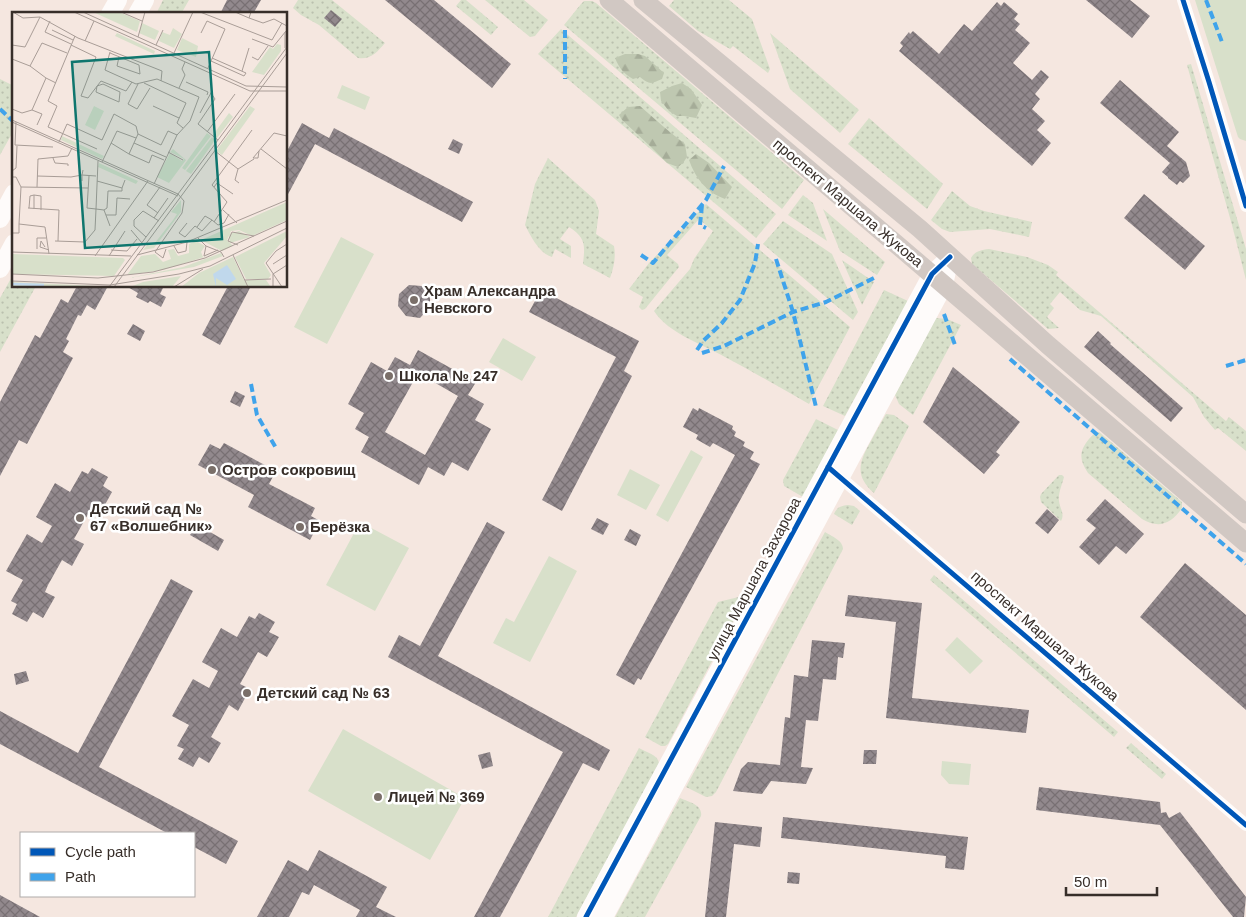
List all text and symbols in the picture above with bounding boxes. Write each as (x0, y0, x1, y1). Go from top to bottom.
inset map (12, 12, 288, 288)
street label: проспект Маршала Жукова (770, 135, 927, 271)
place label: Храм Александра Невского (424, 282, 556, 316)
marker: Храм Александра Невского (408, 294, 420, 306)
place label: Школа № 247 (399, 367, 498, 384)
marker: Школа № 247 (383, 370, 395, 382)
place label: Остров сокровищ (222, 461, 356, 478)
marker: Остров сокровищ (206, 464, 218, 476)
street label: улица Маршала Захарова (703, 494, 804, 663)
place label: Детский сад № 67 «Волшебник» (90, 500, 212, 534)
marker: Детский сад № 67 «Волшебник» (74, 512, 86, 524)
place label: Берёзка (310, 518, 371, 535)
marker: Берёзка (294, 521, 306, 533)
street label: проспект Маршала Жукова (968, 567, 1123, 705)
place label: Детский сад № 63 (257, 684, 390, 701)
marker: Детский сад № 63 (241, 687, 253, 699)
place label: Лицей № 369 (388, 788, 485, 805)
marker: Лицей № 369 (372, 791, 384, 803)
legend (20, 832, 195, 897)
text: Cycle path (65, 843, 136, 860)
scale bar (1066, 864, 1157, 896)
text: Path (65, 868, 96, 885)
text: 50 m (1074, 873, 1107, 890)

